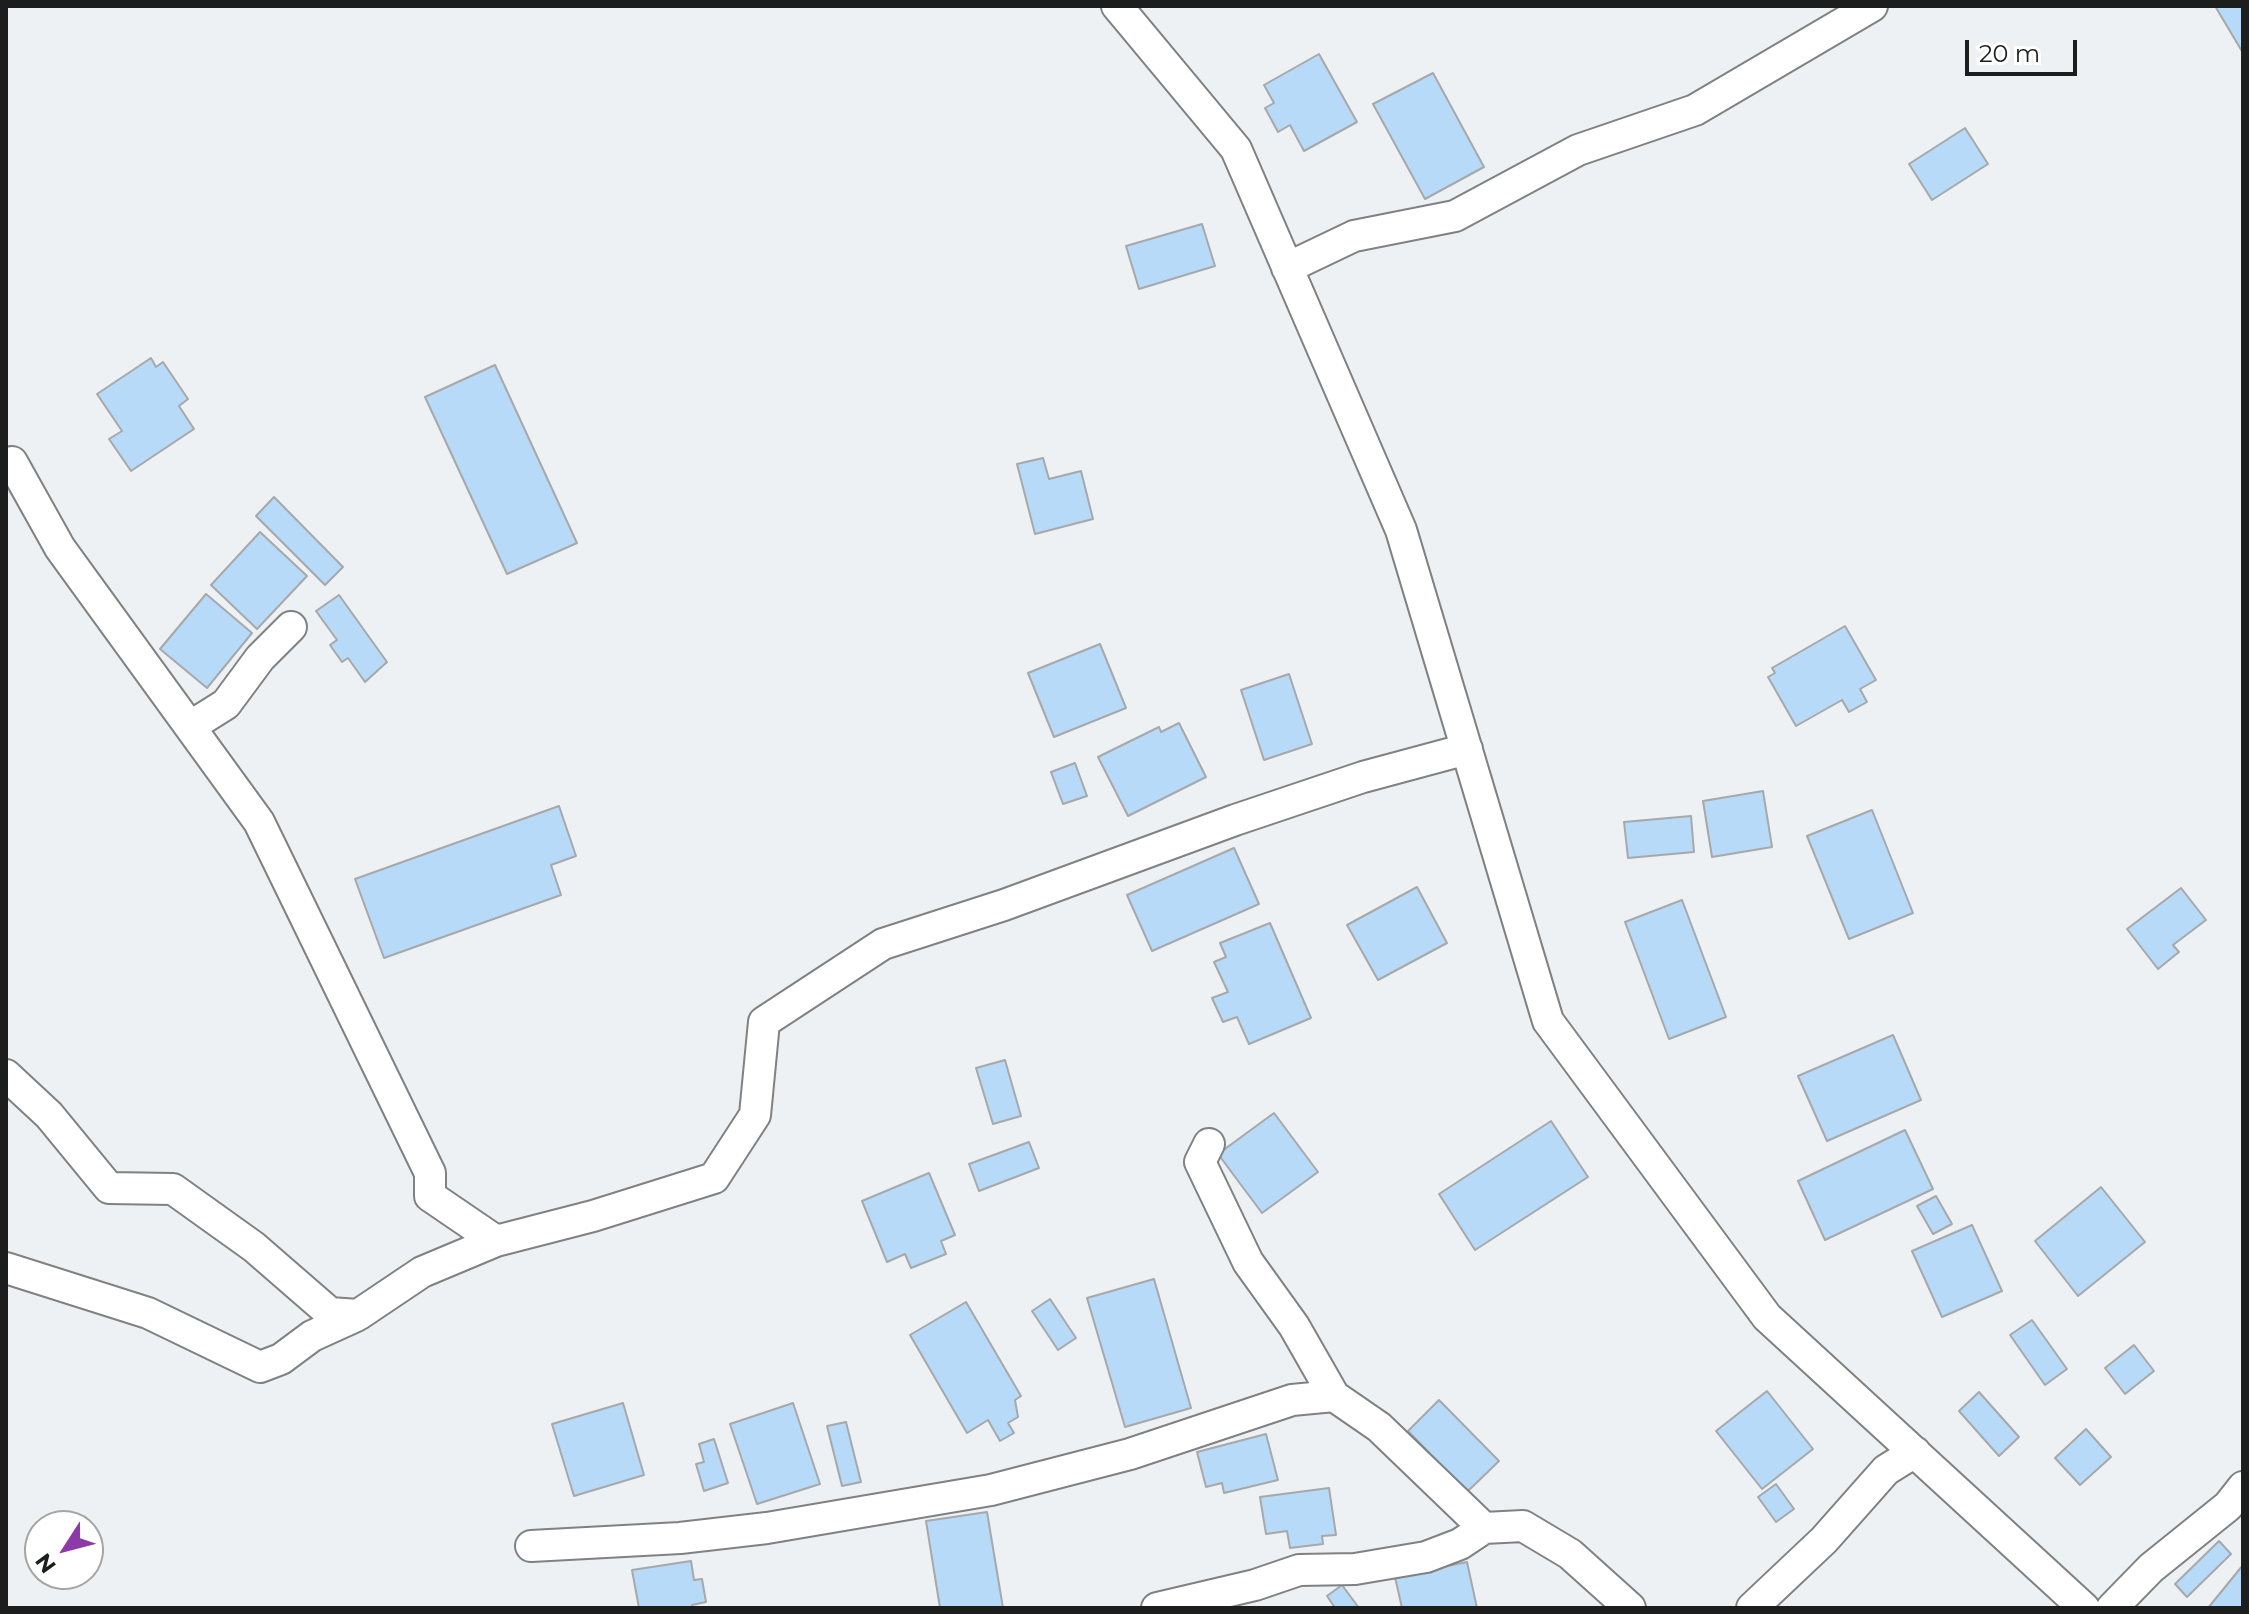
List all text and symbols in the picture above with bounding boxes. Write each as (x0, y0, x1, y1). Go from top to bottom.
scale bar (1969, 24, 2081, 74)
text: 20 m (1979, 39, 2040, 68)
north arrow (24, 1510, 104, 1590)
text: N (30, 1548, 62, 1578)

